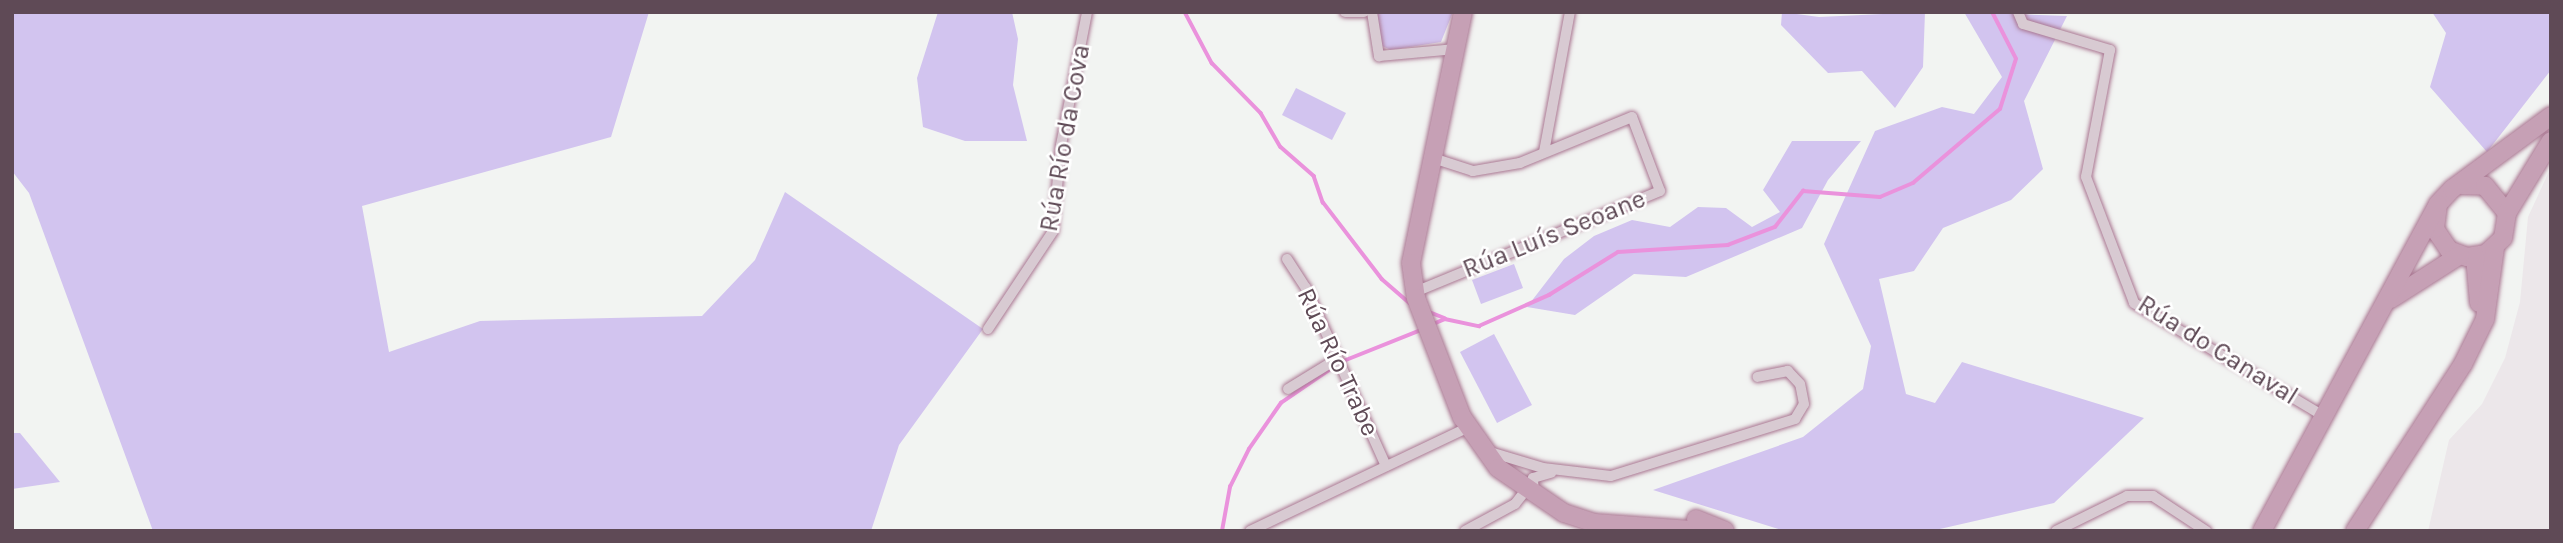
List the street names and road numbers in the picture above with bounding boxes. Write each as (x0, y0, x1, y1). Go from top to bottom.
street label: Rúa Río da Cova (1033, 42, 1097, 234)
street label: Rúa Luís Seoane (1458, 183, 1650, 285)
street label: Rúa Río Trabe (1290, 283, 1386, 441)
street label: Rúa do Canaval (2132, 288, 2304, 412)

